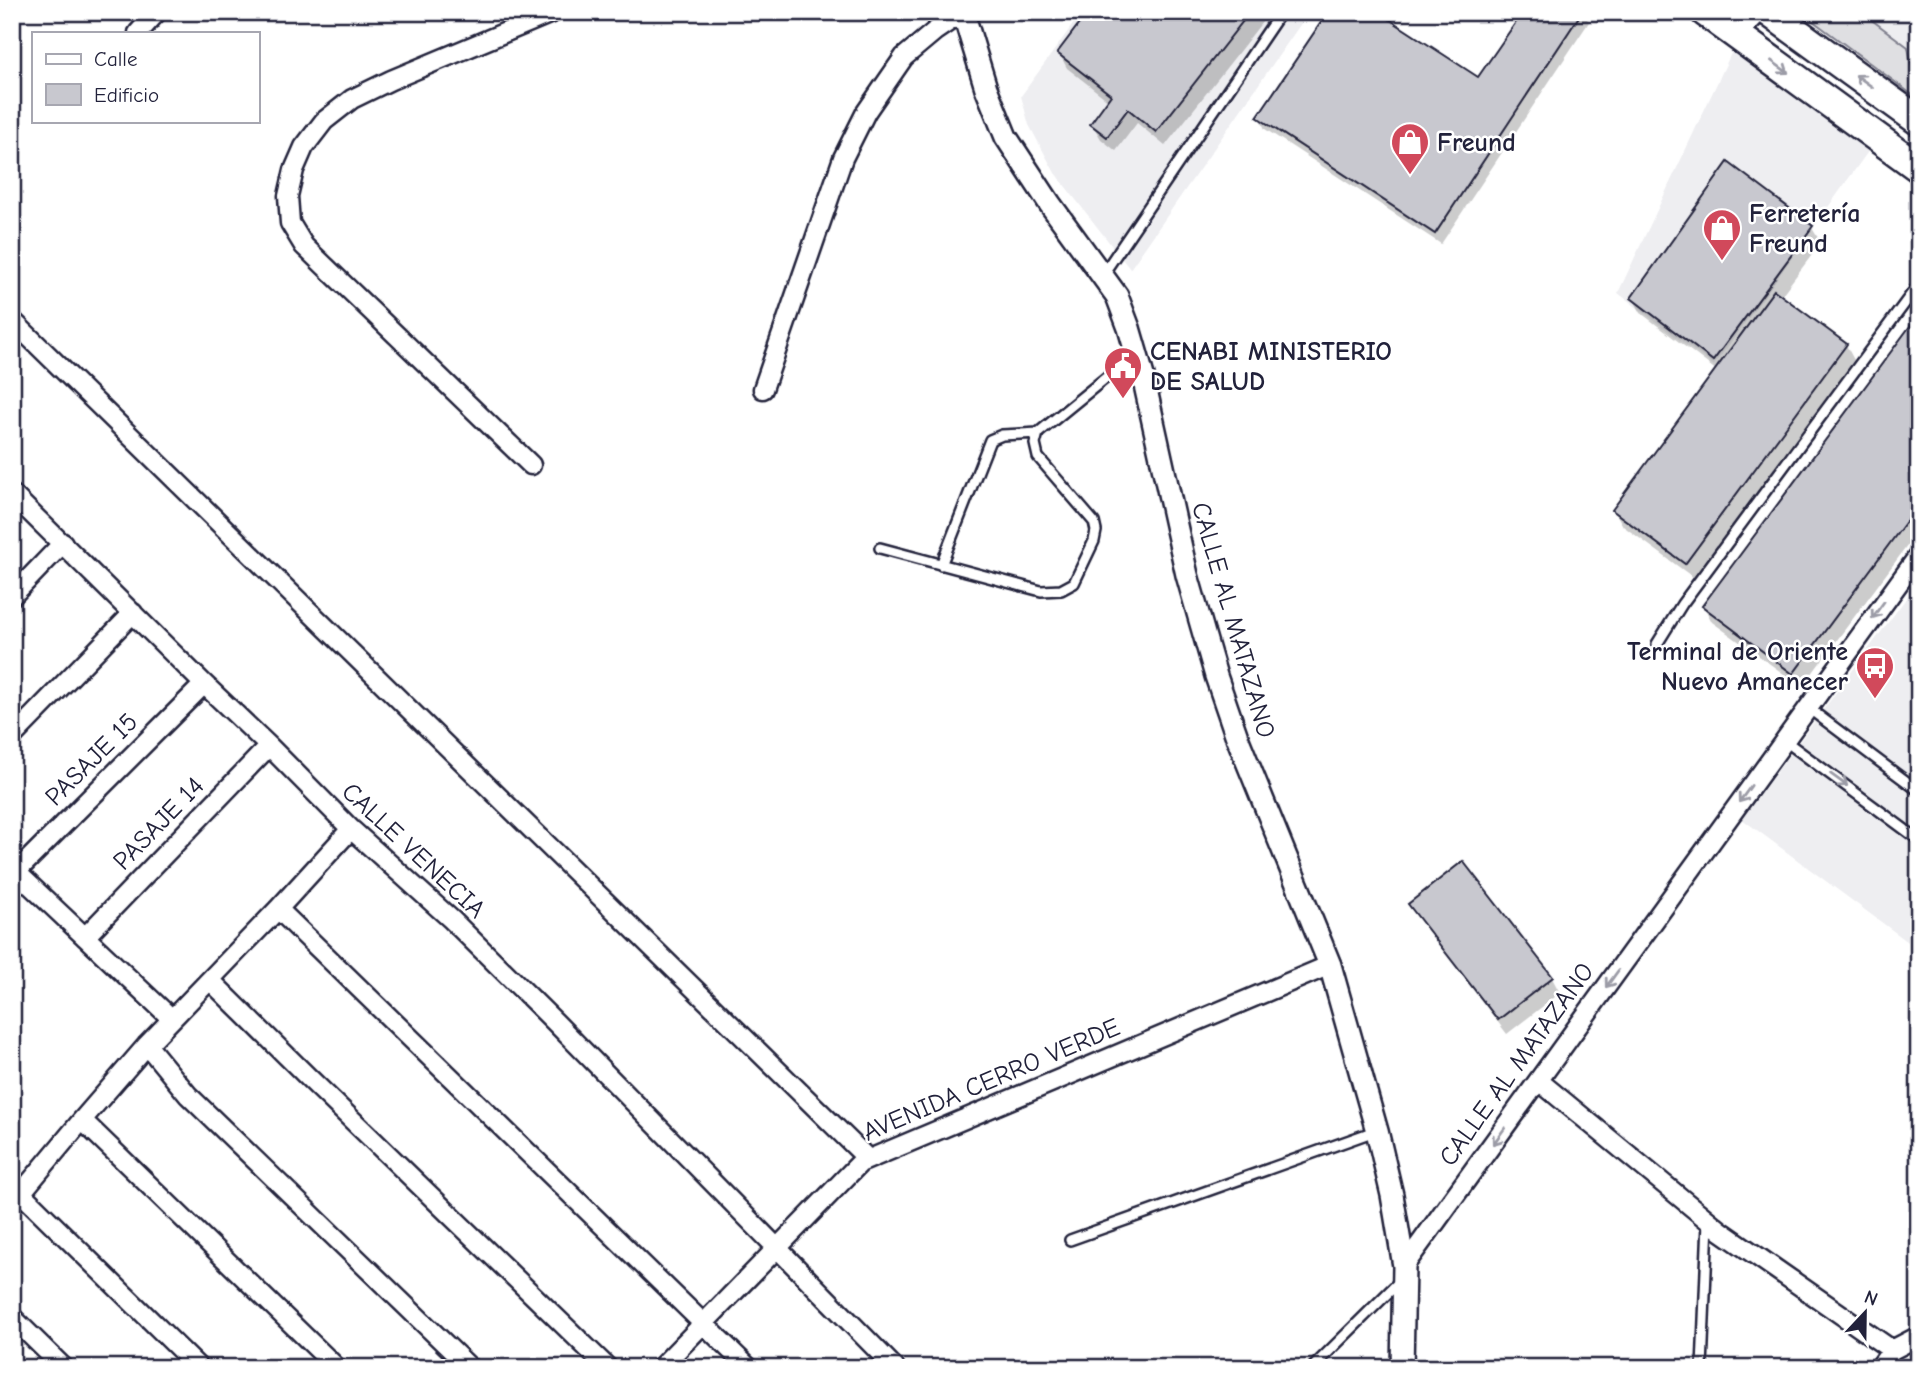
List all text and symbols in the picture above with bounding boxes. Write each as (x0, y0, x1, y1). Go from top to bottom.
legend (32, 32, 259, 122)
text: Calle (94, 47, 137, 71)
one-way arrow (1770, 59, 1789, 74)
one-way arrow (1855, 74, 1874, 88)
text: Edificio (94, 83, 159, 107)
shop icon: Freund (1389, 121, 1431, 176)
place label: Freund (1437, 128, 1516, 158)
place label: Ferretería Freund (1749, 199, 1861, 259)
shop icon: Ferretería Freund (1701, 207, 1743, 262)
place label: CENABI MINISTERIO DE SALUD (1150, 337, 1392, 397)
public building icon: CENABI MINISTERIO DE SALUD (1102, 345, 1144, 400)
street label: CALLE AL MATAZANO (1185, 499, 1281, 742)
one-way arrow (1871, 600, 1886, 619)
place label: Terminal de Oriente Nuevo Amanecer (1627, 637, 1849, 697)
bus stop icon: Terminal de Oriente Nuevo Amanecer (1854, 645, 1896, 700)
street label: PASAJE 15 (39, 707, 144, 812)
street label: PASAJE 14 (107, 771, 210, 876)
one-way arrow (1829, 773, 1847, 788)
street label: CALLE VENECIA (335, 777, 491, 925)
one-way arrow (1738, 784, 1752, 803)
street label: CALLE AL MATAZANO (1433, 957, 1601, 1172)
one-way arrow (1605, 969, 1619, 988)
street label: AVENIDA CERRO VERDE (858, 1012, 1124, 1148)
one-way arrow (1492, 1126, 1506, 1145)
north arrow (1829, 1278, 1899, 1348)
text: N (1861, 1286, 1881, 1311)

